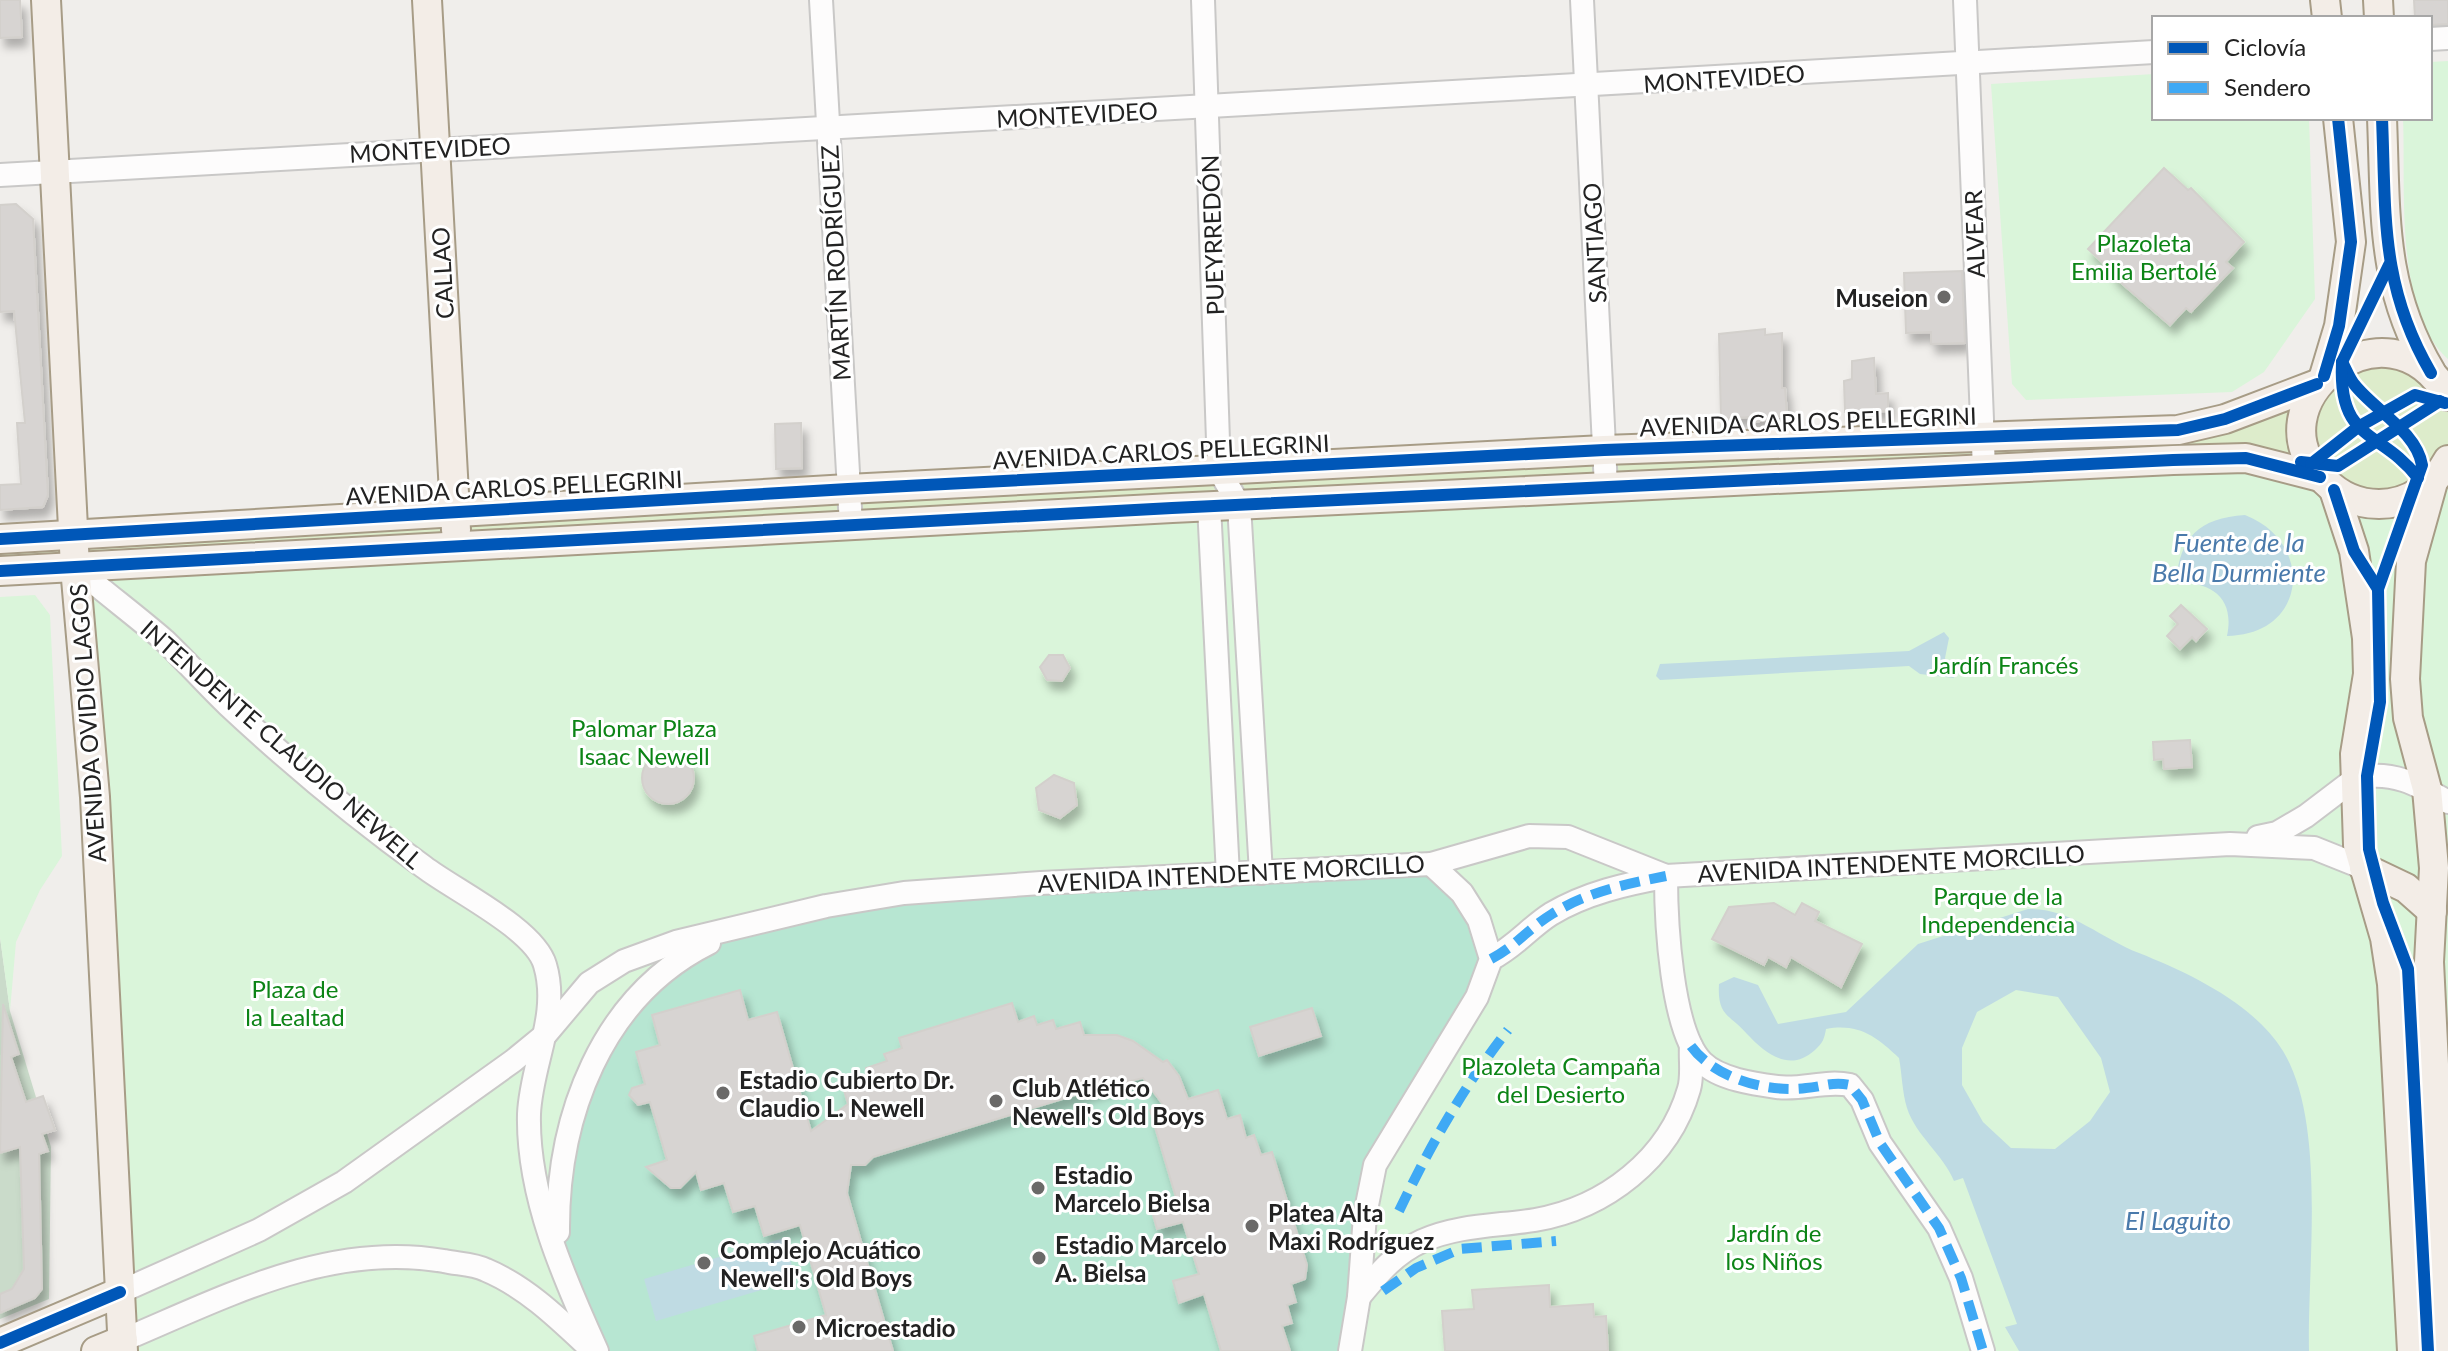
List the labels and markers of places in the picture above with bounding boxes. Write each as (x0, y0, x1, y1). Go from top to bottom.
place label: Museion (1835, 283, 1928, 312)
marker: Museion (1935, 288, 1953, 306)
place label: Estadio Cubierto Dr. Claudio L. Newell (739, 1065, 955, 1122)
place label: Club Atlético Newell's Old Boys (1012, 1073, 1204, 1130)
marker: Estadio Cubierto Dr. Claudio L. Newell (714, 1084, 732, 1102)
marker: Club Atlético Newell's Old Boys (987, 1092, 1005, 1110)
place label: Estadio Marcelo Bielsa (1054, 1160, 1210, 1217)
marker: Estadio Marcelo Bielsa (1029, 1179, 1047, 1197)
place label: Platea Alta Maxi Rodríguez (1268, 1198, 1434, 1255)
marker: Platea Alta Maxi Rodríguez (1243, 1217, 1261, 1235)
place label: Estadio Marcelo A. Bielsa (1054, 1230, 1227, 1287)
place label: Complejo Acuático Newell's Old Boys (720, 1235, 921, 1292)
marker: Estadio Marcelo A. Bielsa (1030, 1249, 1048, 1267)
marker: Complejo Acuático Newell's Old Boys (695, 1254, 713, 1272)
place label: Microestadio (815, 1313, 956, 1342)
marker: Microestadio (790, 1318, 808, 1336)

